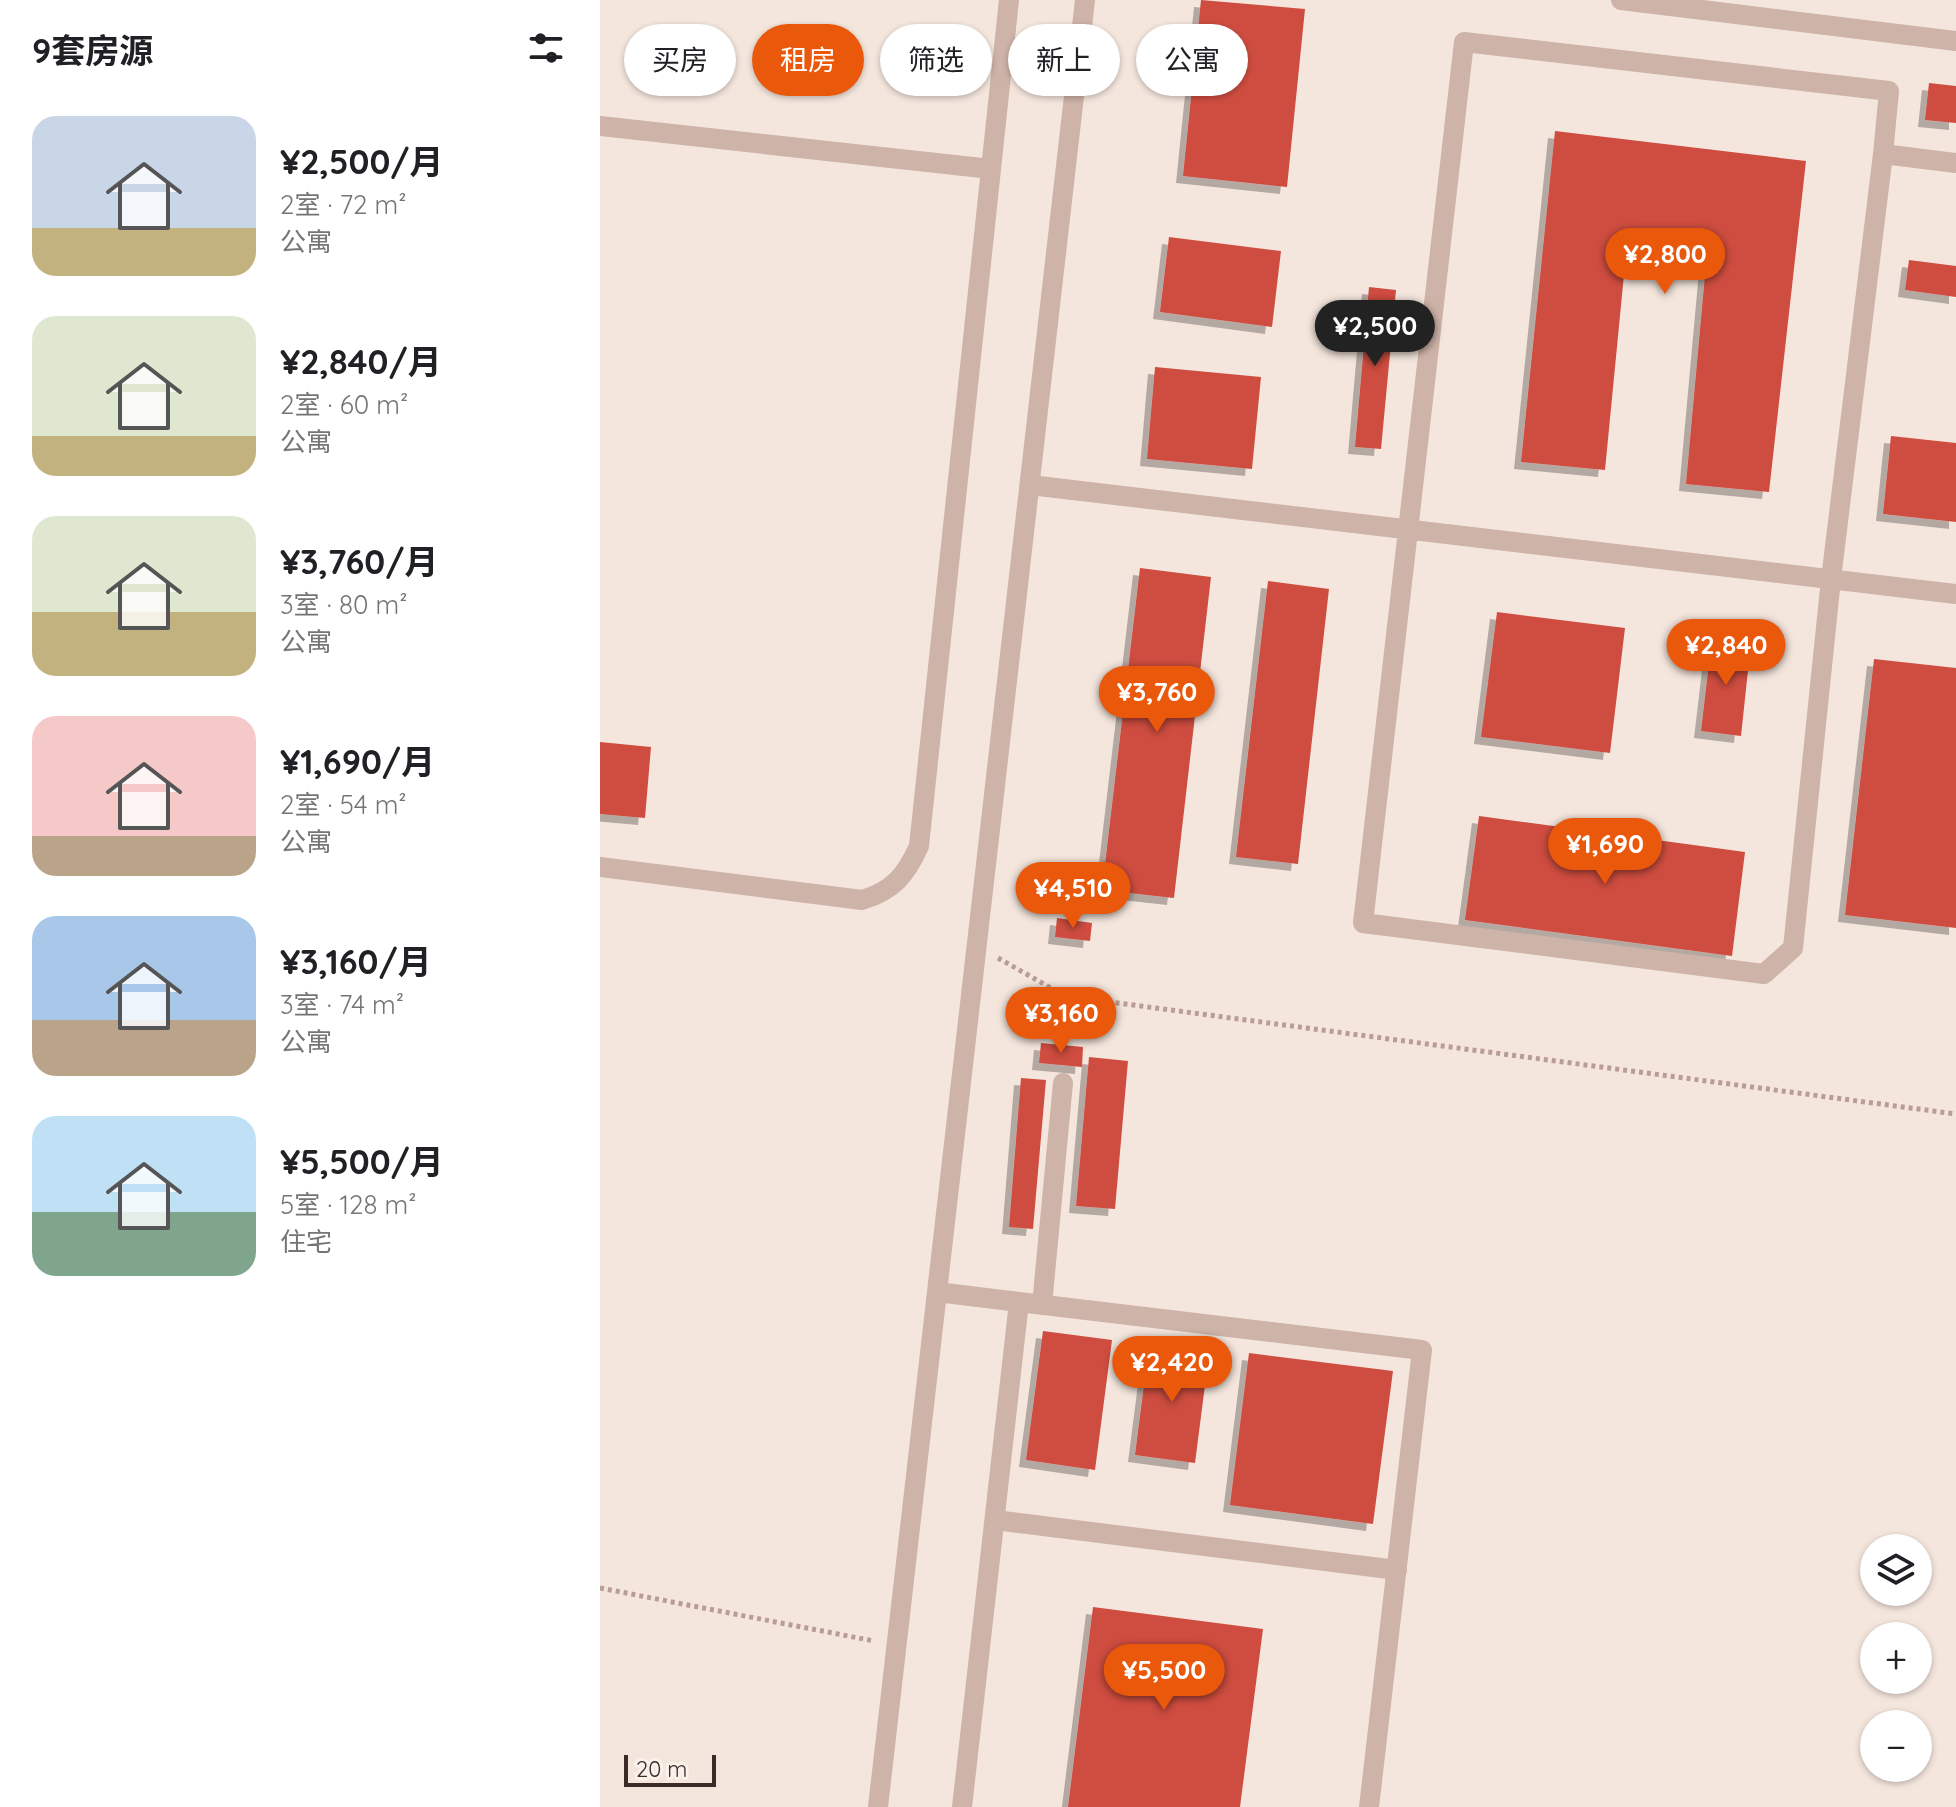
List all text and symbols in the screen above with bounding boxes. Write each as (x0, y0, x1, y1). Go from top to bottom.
chip: 买房 (624, 24, 736, 96)
chip: 租房 (752, 24, 864, 96)
chip: 筛选 (880, 24, 992, 96)
chip: 新上 (1008, 24, 1120, 96)
chip: 公寓 (1136, 24, 1248, 96)
icon: filters (524, 26, 568, 70)
text: 9套房源 (32, 29, 153, 72)
text: ¥2,500/月 (280, 140, 444, 183)
icon: home (96, 148, 192, 244)
text: 2室 · 72 m² (280, 188, 406, 221)
text: 公寓 (280, 225, 332, 258)
pin: ¥2,800 (1600, 228, 1730, 296)
text: ¥2,800 (1623, 237, 1707, 270)
pin: ¥2,500 (1310, 300, 1440, 368)
text: ¥2,500 (1333, 309, 1417, 342)
text: ¥2,840/月 (280, 340, 442, 383)
icon: home (96, 348, 192, 444)
text: 2室 · 60 m² (280, 388, 408, 421)
text: 公寓 (280, 425, 332, 458)
text: ¥3,760/月 (280, 540, 439, 583)
icon: home (96, 548, 192, 644)
text: 3室 · 80 m² (280, 588, 407, 621)
pin: ¥2,840 (1661, 619, 1791, 687)
text: 公寓 (280, 625, 332, 658)
text: ¥2,840 (1685, 628, 1767, 661)
pin: ¥3,760 (1092, 666, 1222, 734)
text: ¥3,760 (1117, 675, 1197, 708)
text: ¥1,690/月 (280, 740, 435, 783)
icon: home (96, 748, 192, 844)
text: 2室 · 54 m² (280, 788, 407, 821)
pin: ¥1,690 (1540, 818, 1670, 886)
text: 公寓 (280, 825, 332, 858)
text: ¥1,690 (1566, 827, 1644, 860)
pin: ¥4,510 (1008, 862, 1138, 930)
text: ¥4,510 (1034, 871, 1113, 904)
text: ¥3,160/月 (280, 940, 432, 983)
icon: home (96, 948, 192, 1044)
pin: ¥3,160 (996, 987, 1126, 1055)
text: 3室 · 74 m² (280, 988, 404, 1021)
text: ¥3,160 (1023, 996, 1099, 1029)
text: 公寓 (280, 1025, 332, 1058)
text: ¥5,500/月 (280, 1140, 444, 1183)
icon: home (96, 1148, 192, 1244)
text: 5室 · 128 m² (280, 1188, 417, 1221)
text: 住宅 (280, 1225, 332, 1258)
pin: ¥2,420 (1107, 1336, 1237, 1404)
text: ¥2,420 (1130, 1345, 1214, 1378)
map controls (1860, 1534, 1932, 1782)
button: layers (1860, 1534, 1932, 1606)
button: + (1860, 1622, 1932, 1694)
pin: ¥5,500 (1099, 1644, 1229, 1712)
text: ¥5,500 (1122, 1653, 1206, 1686)
button: − (1860, 1710, 1932, 1782)
scale bar (624, 1751, 716, 1787)
text: 20 m (636, 1755, 687, 1783)

